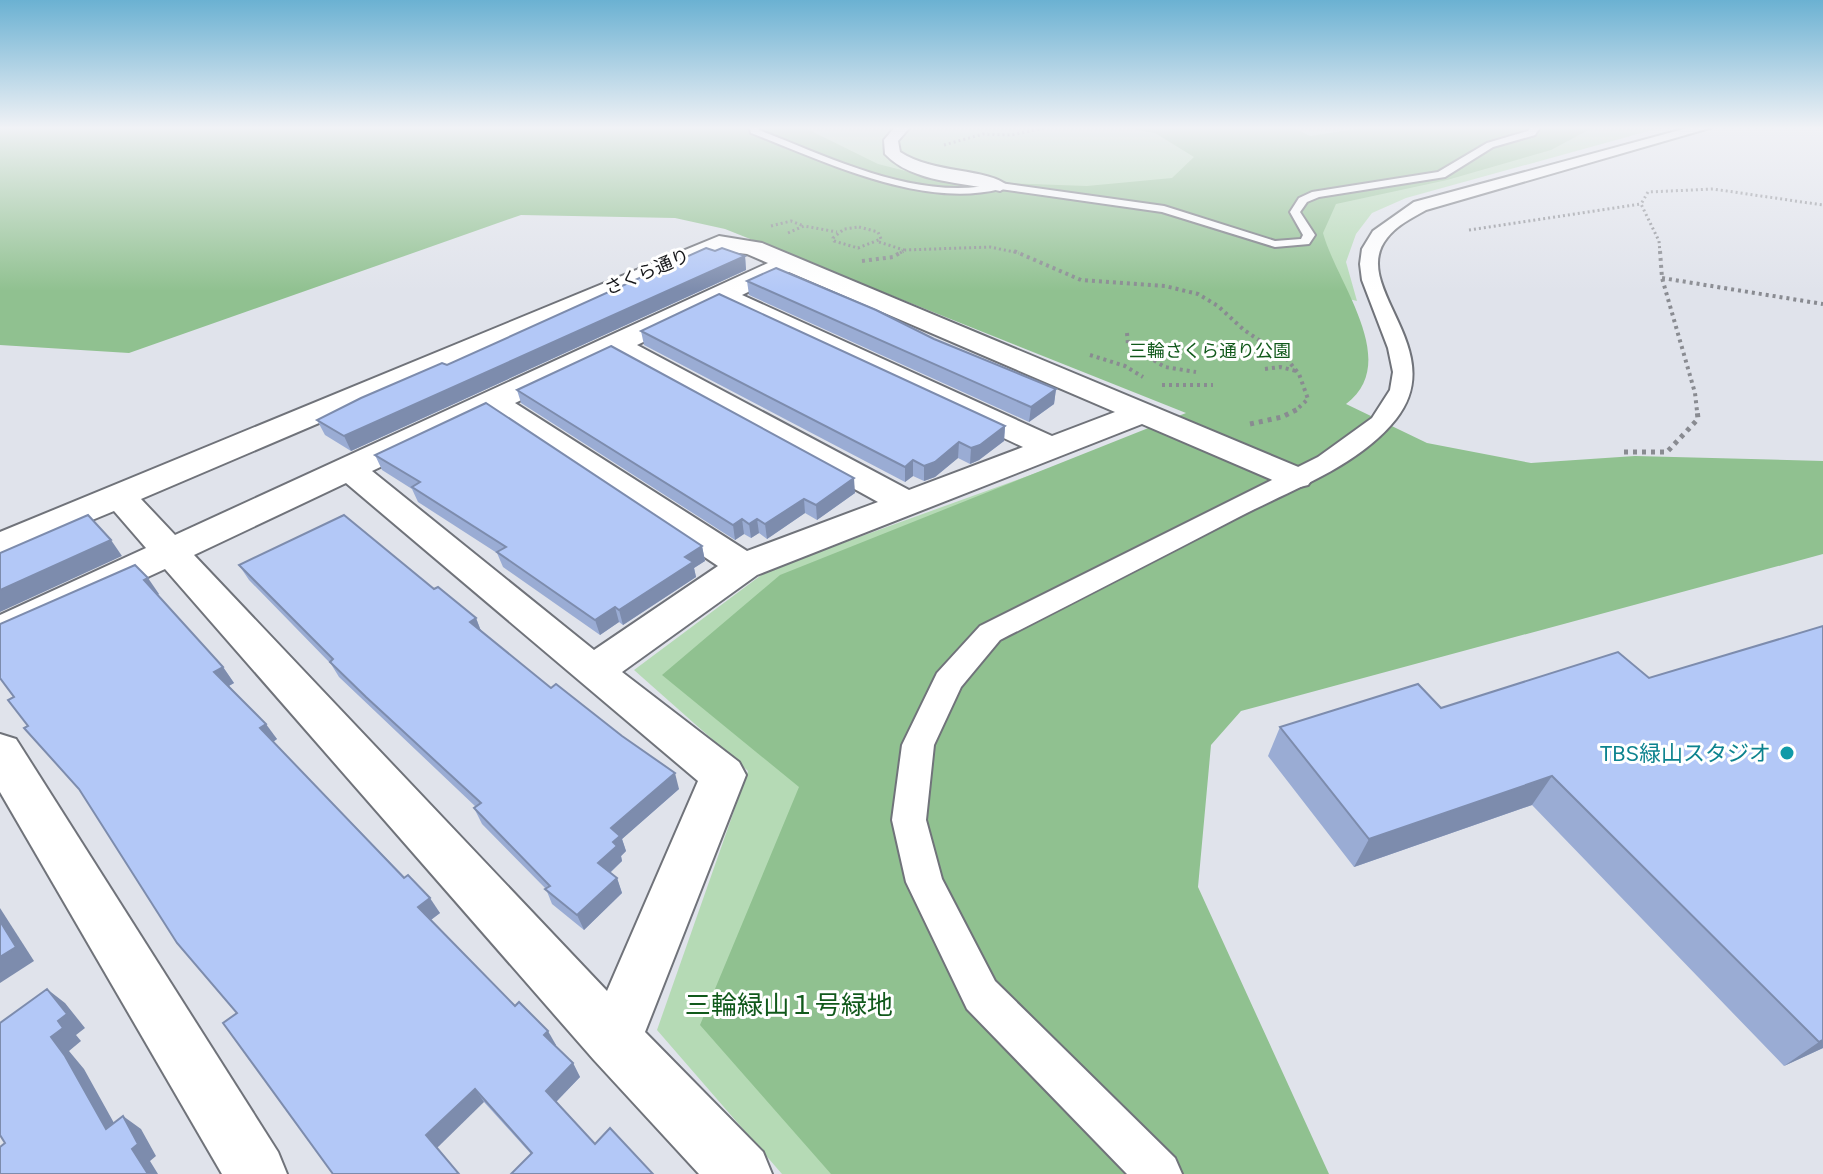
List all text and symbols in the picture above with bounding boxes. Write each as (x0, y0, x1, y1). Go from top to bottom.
street label: さくら通り (601, 244, 693, 300)
park label: 三輪さくら通り公園 (1129, 340, 1291, 362)
place label: TBS緑山スタジオ (1600, 740, 1771, 767)
marker: TBS緑山スタジオ (1778, 744, 1796, 762)
park label: 三輪緑山１号緑地 (685, 989, 893, 1021)

